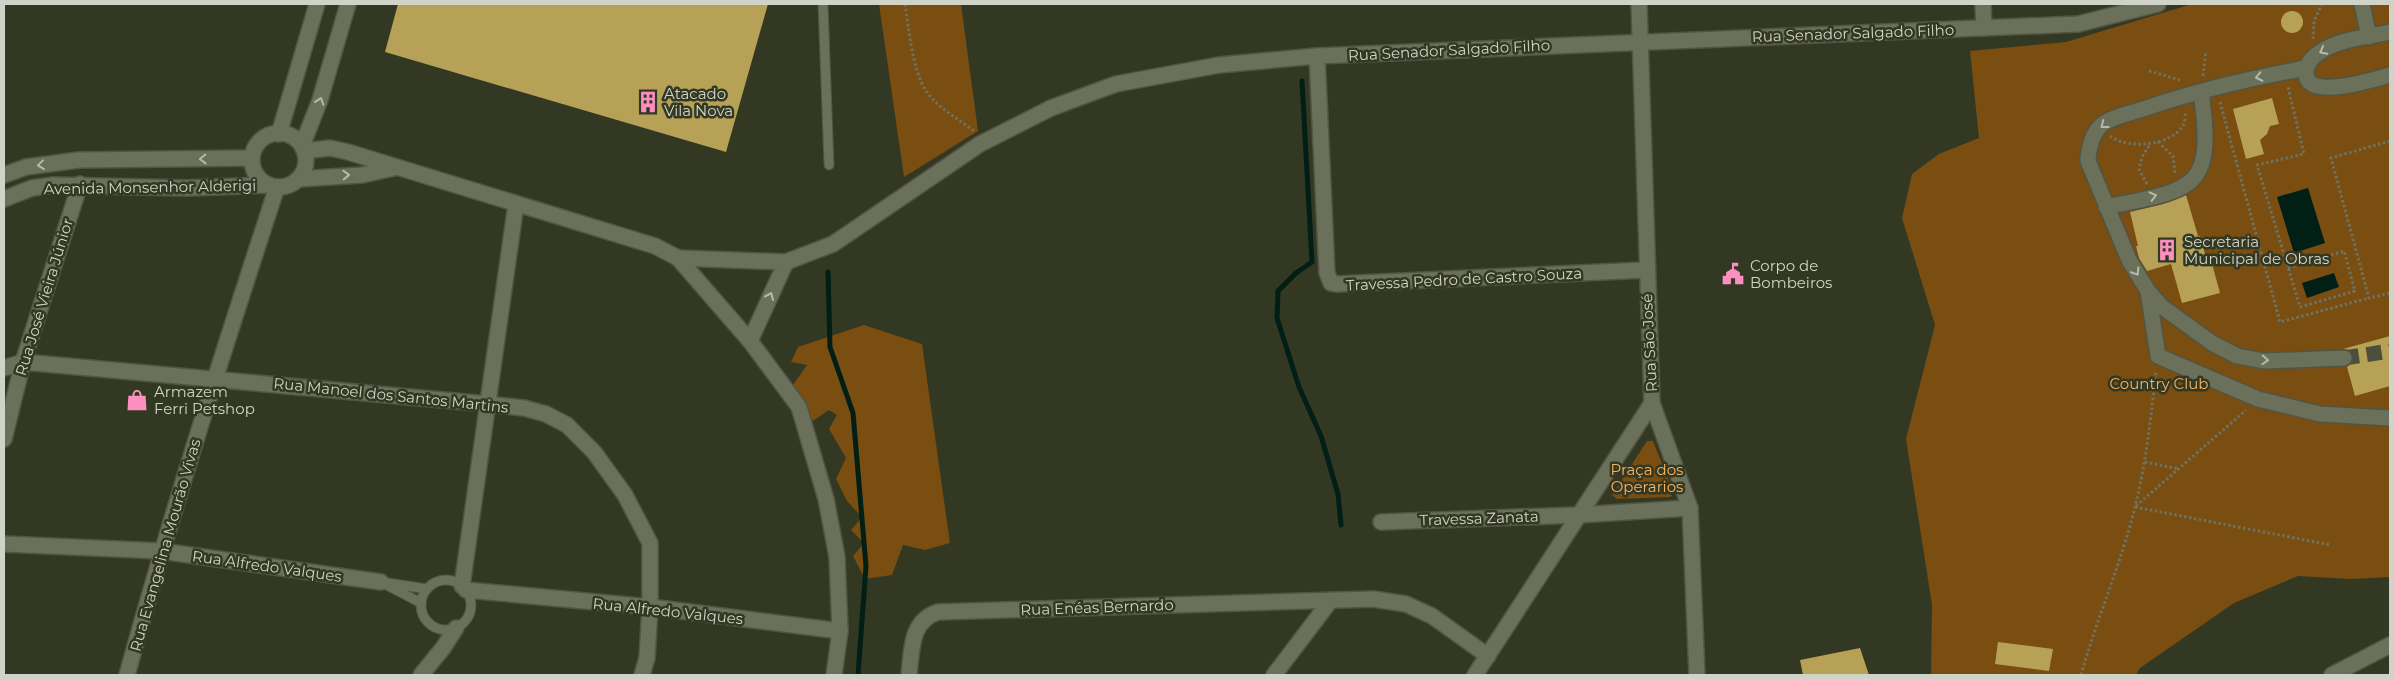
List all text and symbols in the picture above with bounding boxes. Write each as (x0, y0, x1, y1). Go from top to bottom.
street label: Rua Senador Salgado Filho (1752, 20, 1954, 46)
street label: Rua Senador Salgado Filho (1347, 35, 1551, 65)
one-way arrow (2319, 45, 2328, 55)
one-way arrow (2254, 71, 2263, 82)
place label: Atacado Vila Nova (664, 84, 733, 120)
building icon: Atacado Vila Nova (635, 89, 661, 115)
one-way arrow (314, 97, 324, 105)
one-way arrow (2101, 119, 2110, 128)
one-way arrow (199, 154, 206, 164)
one-way arrow (36, 159, 44, 170)
one-way arrow (343, 170, 351, 180)
street label: Avenida Monsenhor Alderigi (44, 176, 256, 198)
one-way arrow (2149, 191, 2158, 202)
street label: Rua José Vieira Júnior (11, 216, 77, 378)
place label: Secretaria Municipal de Obras (2184, 232, 2329, 268)
building icon: Secretaria Municipal de Obras (2154, 237, 2180, 263)
place label: Corpo de Bombeiros (1750, 256, 1832, 292)
public building icon: Corpo de Bombeiros (1720, 261, 1746, 287)
street label: Travessa Pedro de Castro Souza (1346, 263, 1582, 295)
one-way arrow (2130, 266, 2140, 275)
one-way arrow (764, 292, 774, 301)
street label: Rua São José (1637, 293, 1661, 393)
one-way arrow (2262, 354, 2270, 365)
street label: Rua Manoel dos Santos Martins (273, 373, 509, 417)
park label: Country Club (2110, 374, 2208, 393)
place label: Armazem Ferri Petshop (154, 382, 255, 418)
shop icon: Armazem Ferri Petshop (124, 387, 150, 413)
street label: Rua Evangelina Mourão Vivas (125, 436, 205, 654)
park label: Praça dos Operarios (1611, 460, 1683, 496)
street label: Travessa Zanata (1419, 506, 1539, 530)
street label: Rua Alfredo Valques (191, 546, 343, 586)
street label: Rua Alfredo Valques (592, 594, 744, 628)
street label: Rua Enéas Bernardo (1020, 595, 1174, 619)

